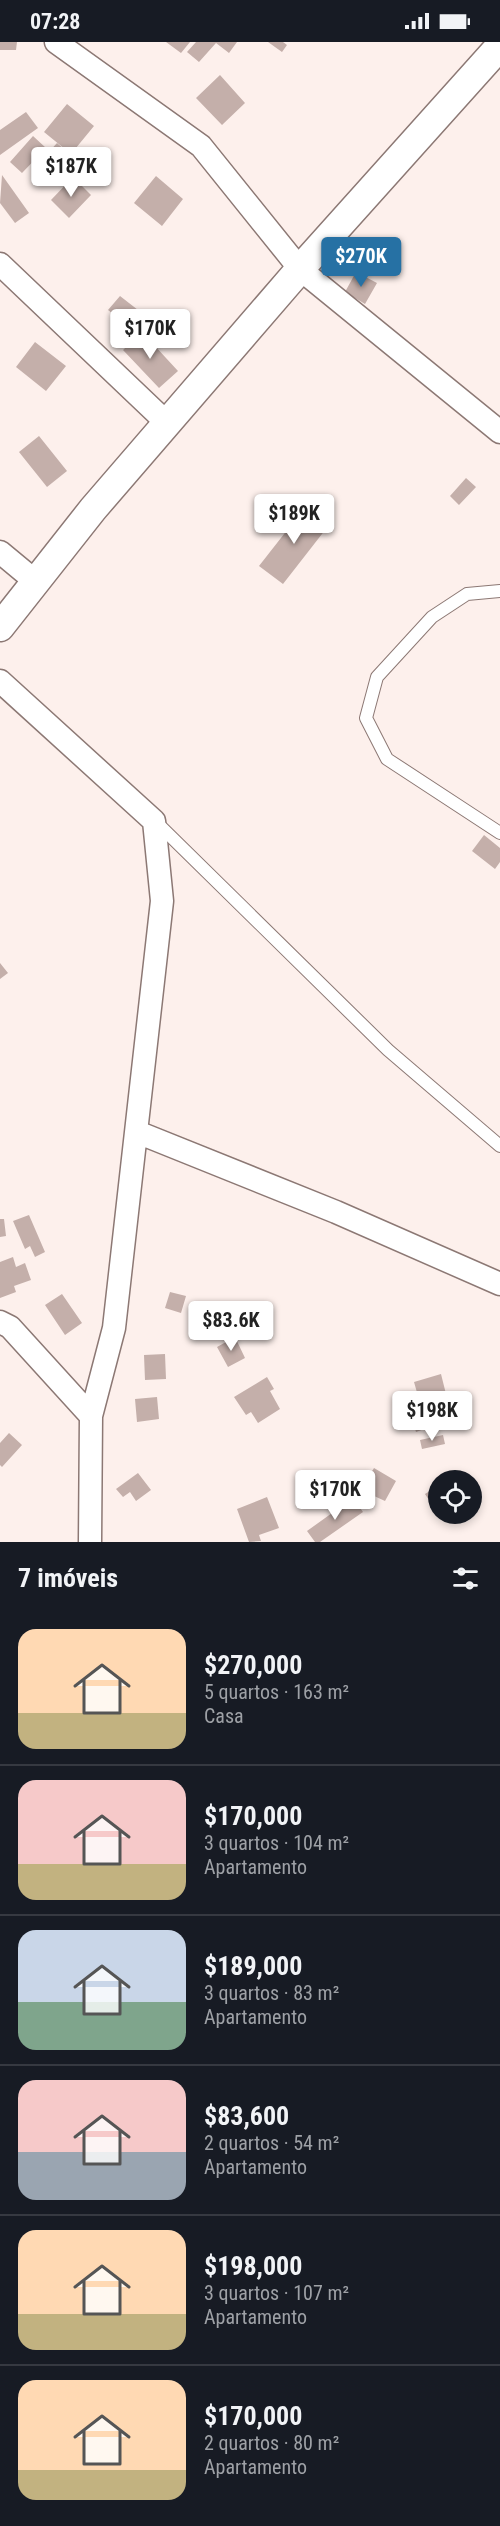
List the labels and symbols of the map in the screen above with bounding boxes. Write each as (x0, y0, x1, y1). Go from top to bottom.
pin: $187K (29, 147, 113, 198)
pin: $270K (319, 237, 403, 288)
pin: $170K (108, 309, 192, 360)
pin: $189K (252, 494, 336, 545)
pin: $83.6K (182, 1301, 280, 1352)
pin: $198K (390, 1391, 474, 1442)
pin: $170K (293, 1470, 377, 1521)

